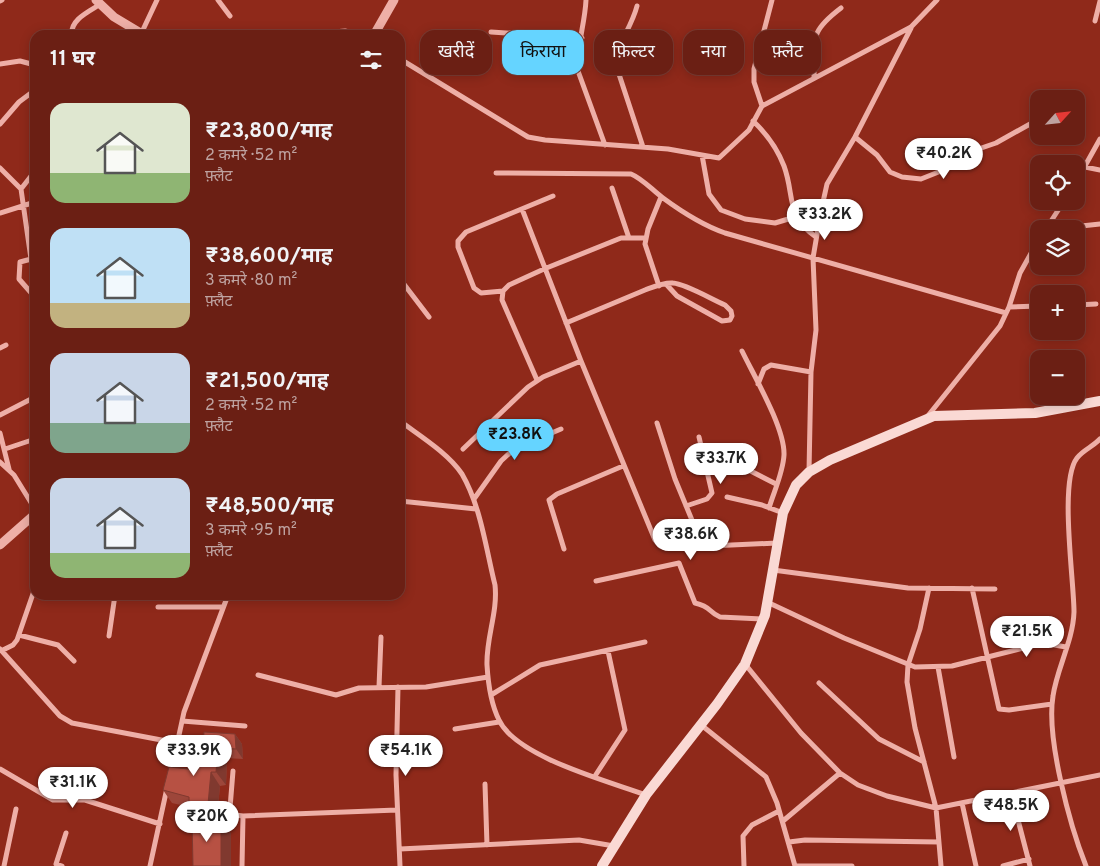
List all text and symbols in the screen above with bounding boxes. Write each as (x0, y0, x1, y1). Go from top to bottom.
chip: खरीदें (420, 30, 492, 75)
chip: किराया (502, 30, 584, 75)
chip: फ़िल्टर (594, 30, 673, 75)
chip: नया (683, 30, 744, 75)
chip: फ़्लैट (754, 30, 821, 75)
text: 11 घर (50, 46, 95, 73)
icon: filters (357, 46, 385, 74)
north arrow (1030, 90, 1085, 145)
map controls (1030, 90, 1085, 405)
text: ₹23,800/माह (205, 118, 332, 145)
icon: home (90, 123, 150, 183)
pin: ₹40.2K (903, 138, 985, 180)
text: ₹40.2K (916, 144, 972, 164)
text: 2 कमरे · 52 m² (205, 146, 297, 166)
button: locate (1030, 155, 1085, 210)
text: फ़्लैट (205, 167, 233, 187)
pin: ₹33.2K (784, 198, 866, 241)
text: ₹33.2K (798, 205, 852, 225)
button: layers (1030, 220, 1085, 275)
text: ₹38,600/माह (205, 243, 333, 270)
icon: home (90, 248, 150, 308)
text: 3 कमरे · 80 m² (205, 271, 297, 291)
button: + (1030, 285, 1085, 340)
text: फ़्लैट (205, 292, 233, 312)
button: − (1030, 350, 1085, 405)
text: ₹21,500/माह (205, 368, 329, 395)
icon: home (90, 373, 150, 433)
text: 2 कमरे · 52 m² (205, 396, 297, 416)
text: फ़्लैट (205, 417, 233, 437)
pin: ₹23.8K (474, 418, 556, 461)
text: ₹23.8K (488, 425, 542, 445)
pin: ₹33.7K (680, 442, 762, 485)
text: ₹33.7K (695, 449, 747, 469)
text: ₹48,500/माह (205, 493, 333, 520)
icon: home (90, 498, 150, 558)
pin: ₹38.6K (650, 518, 732, 561)
text: 3 कमरे · 95 m² (205, 521, 297, 541)
text: ₹38.6K (664, 525, 718, 545)
text: फ़्लैट (205, 542, 233, 562)
pin: ₹21.5K (986, 616, 1068, 658)
text: ₹21.5K (1001, 622, 1053, 642)
pin: ₹33.9K (153, 734, 235, 777)
pin: ₹54.1K (365, 734, 447, 777)
text: ₹33.9K (167, 741, 221, 761)
text: ₹54.1K (380, 741, 432, 761)
pin: ₹31.1K (32, 766, 114, 809)
text: ₹31.1K (49, 773, 97, 793)
pin: ₹48.5K (970, 790, 1052, 832)
text: ₹48.5K (983, 796, 1039, 816)
pin: ₹20K (177, 800, 237, 843)
text: ₹20K (186, 807, 228, 827)

